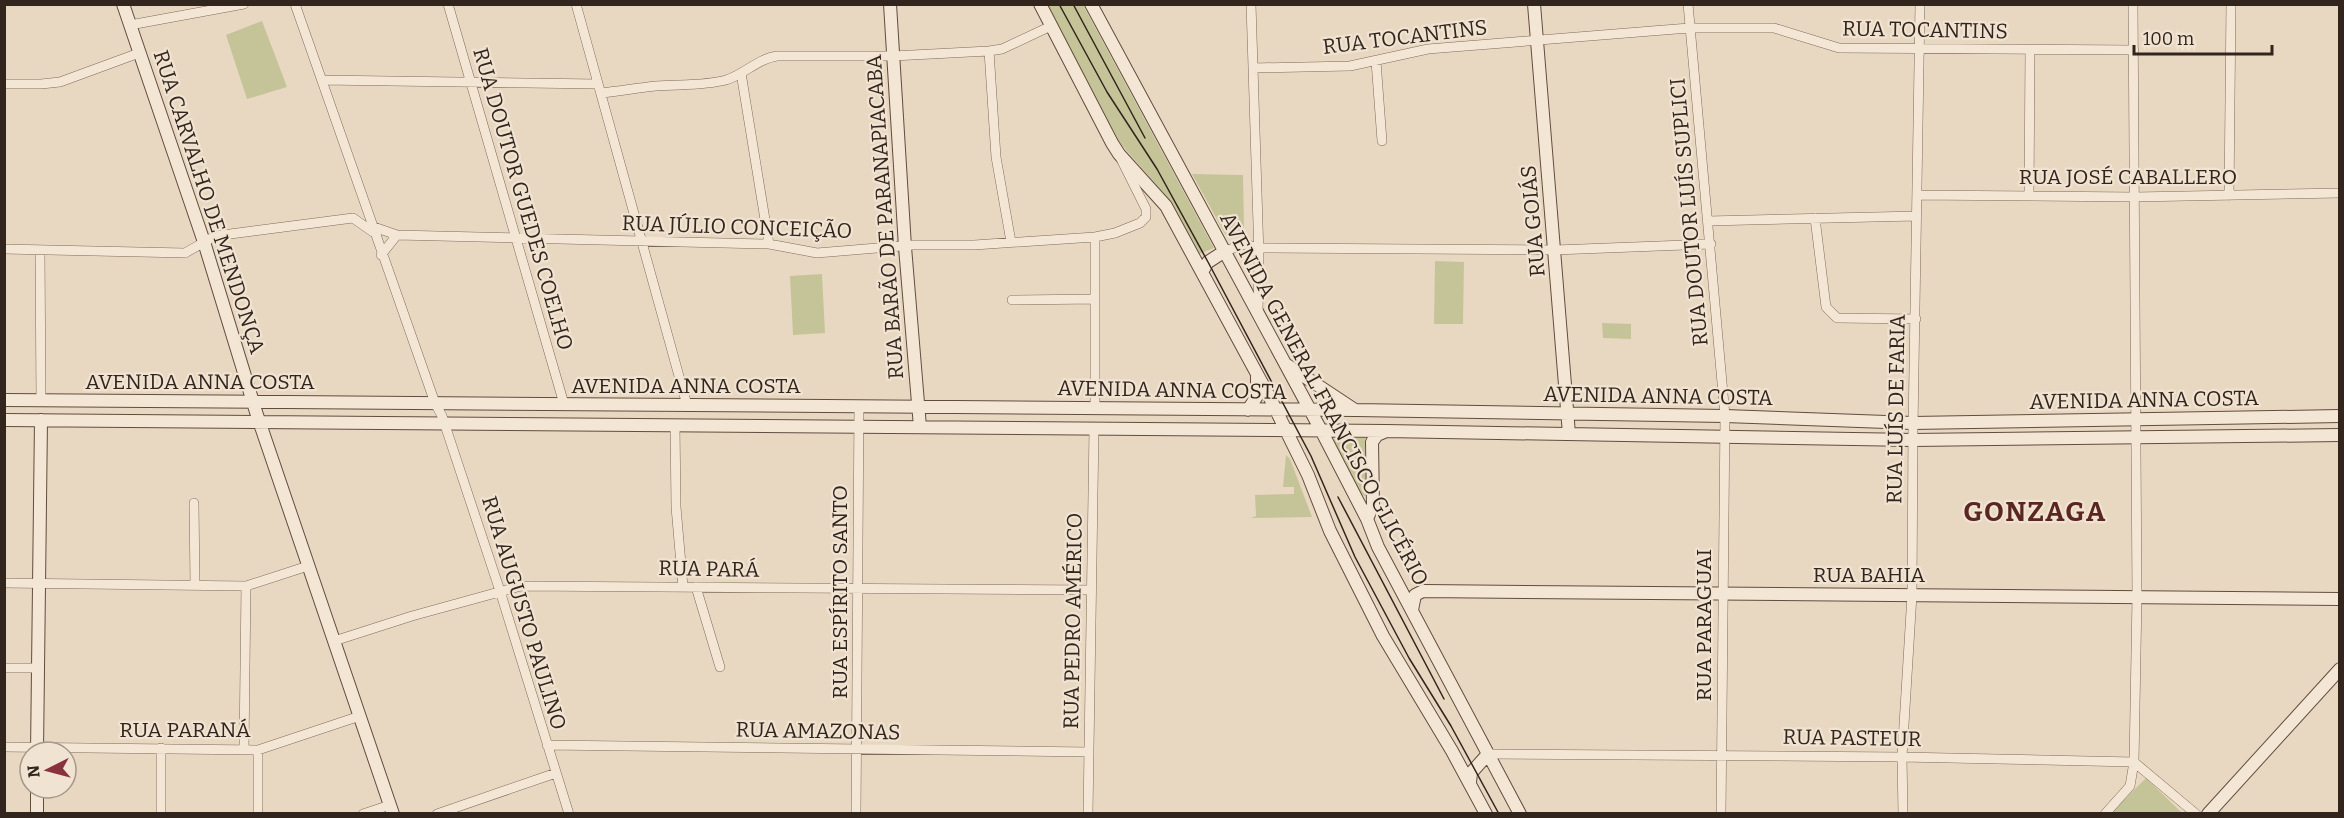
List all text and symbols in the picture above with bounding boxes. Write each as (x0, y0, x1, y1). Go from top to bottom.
street label: RUA TOCANTINS (1321, 14, 1489, 60)
street label: RUA TOCANTINS (1842, 16, 2008, 44)
scale bar (2134, 18, 2272, 56)
text: 100 m (2143, 28, 2194, 50)
street label: RUA DOUTOR GUEDES COELHO (467, 45, 579, 353)
street label: RUA CARVALHO DE MENDONÇA (148, 47, 270, 357)
street label: RUA BARÃO DE PARANAPIACABA (861, 54, 909, 380)
street label: RUA DOUTOR LUÍS SUPLICI (1664, 77, 1714, 347)
street label: RUA GOIÁS (1515, 164, 1551, 278)
street label: RUA JOSÉ CABALLERO (2019, 164, 2237, 190)
street label: AVENIDA GENERAL FRANCISCO GLICÉRIO (1214, 208, 1434, 590)
street label: RUA JÚLIO CONCEIÇÃO (621, 210, 853, 244)
street label: RUA LUÍS DE FARIA (1881, 314, 1911, 504)
street label: AVENIDA ANNA COSTA (85, 369, 315, 395)
street label: AVENIDA ANNA COSTA (571, 373, 801, 399)
street label: AVENIDA ANNA COSTA (1057, 375, 1287, 405)
street label: AVENIDA ANNA COSTA (1543, 381, 1773, 411)
street label: AVENIDA ANNA COSTA (2029, 385, 2259, 415)
street label: RUA ESPÍRITO SANTO (827, 485, 853, 699)
street label: RUA AUGUSTO PAULINO (476, 493, 572, 733)
district label: GONZAGA (1963, 496, 2107, 528)
street label: RUA PEDRO AMÉRICO (1058, 513, 1088, 729)
street label: RUA PARAGUAI (1691, 549, 1717, 701)
street label: RUA PARÁ (658, 555, 760, 583)
street label: RUA BAHIA (1813, 562, 1925, 588)
street label: RUA PARANÁ (119, 717, 251, 743)
street label: RUA AMAZONAS (735, 717, 901, 745)
street label: RUA PASTEUR (1782, 724, 1922, 752)
north arrow (18, 740, 78, 800)
text: N (23, 764, 44, 779)

